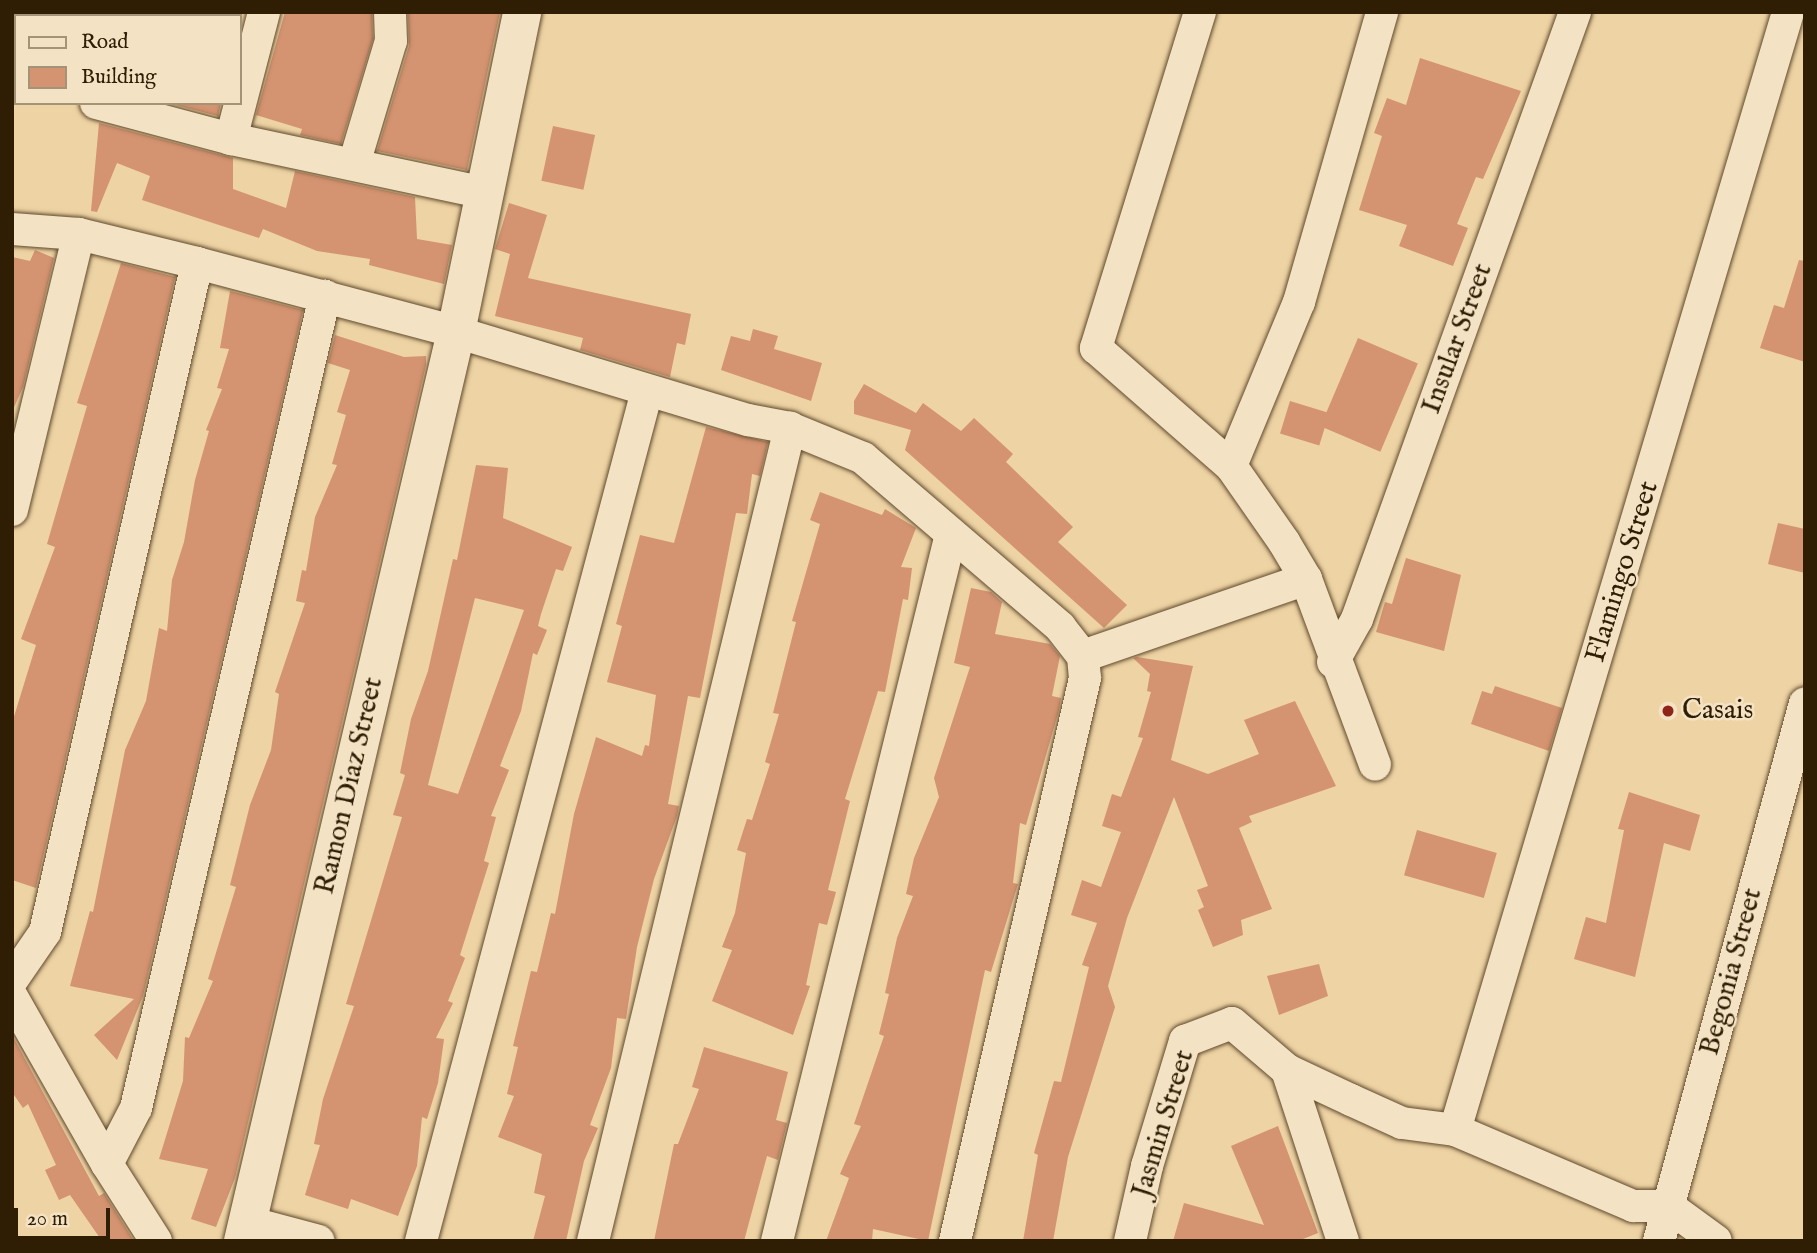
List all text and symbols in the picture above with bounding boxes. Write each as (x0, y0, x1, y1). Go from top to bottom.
legend (14, 14, 242, 105)
text: Road (81, 29, 128, 56)
text: Building (81, 64, 156, 91)
street label: Insular Street (1415, 259, 1501, 419)
street label: Flamingo Street (1580, 477, 1666, 667)
street label: Ramon Diaz Street (309, 674, 391, 898)
place label: Casais (1682, 694, 1753, 728)
marker: Casais (1660, 703, 1676, 719)
street label: Begonia Street (1694, 885, 1770, 1059)
street label: Jasmin Street (1126, 1046, 1202, 1202)
scale bar (18, 1194, 114, 1238)
text: 20 m (27, 1206, 68, 1233)

